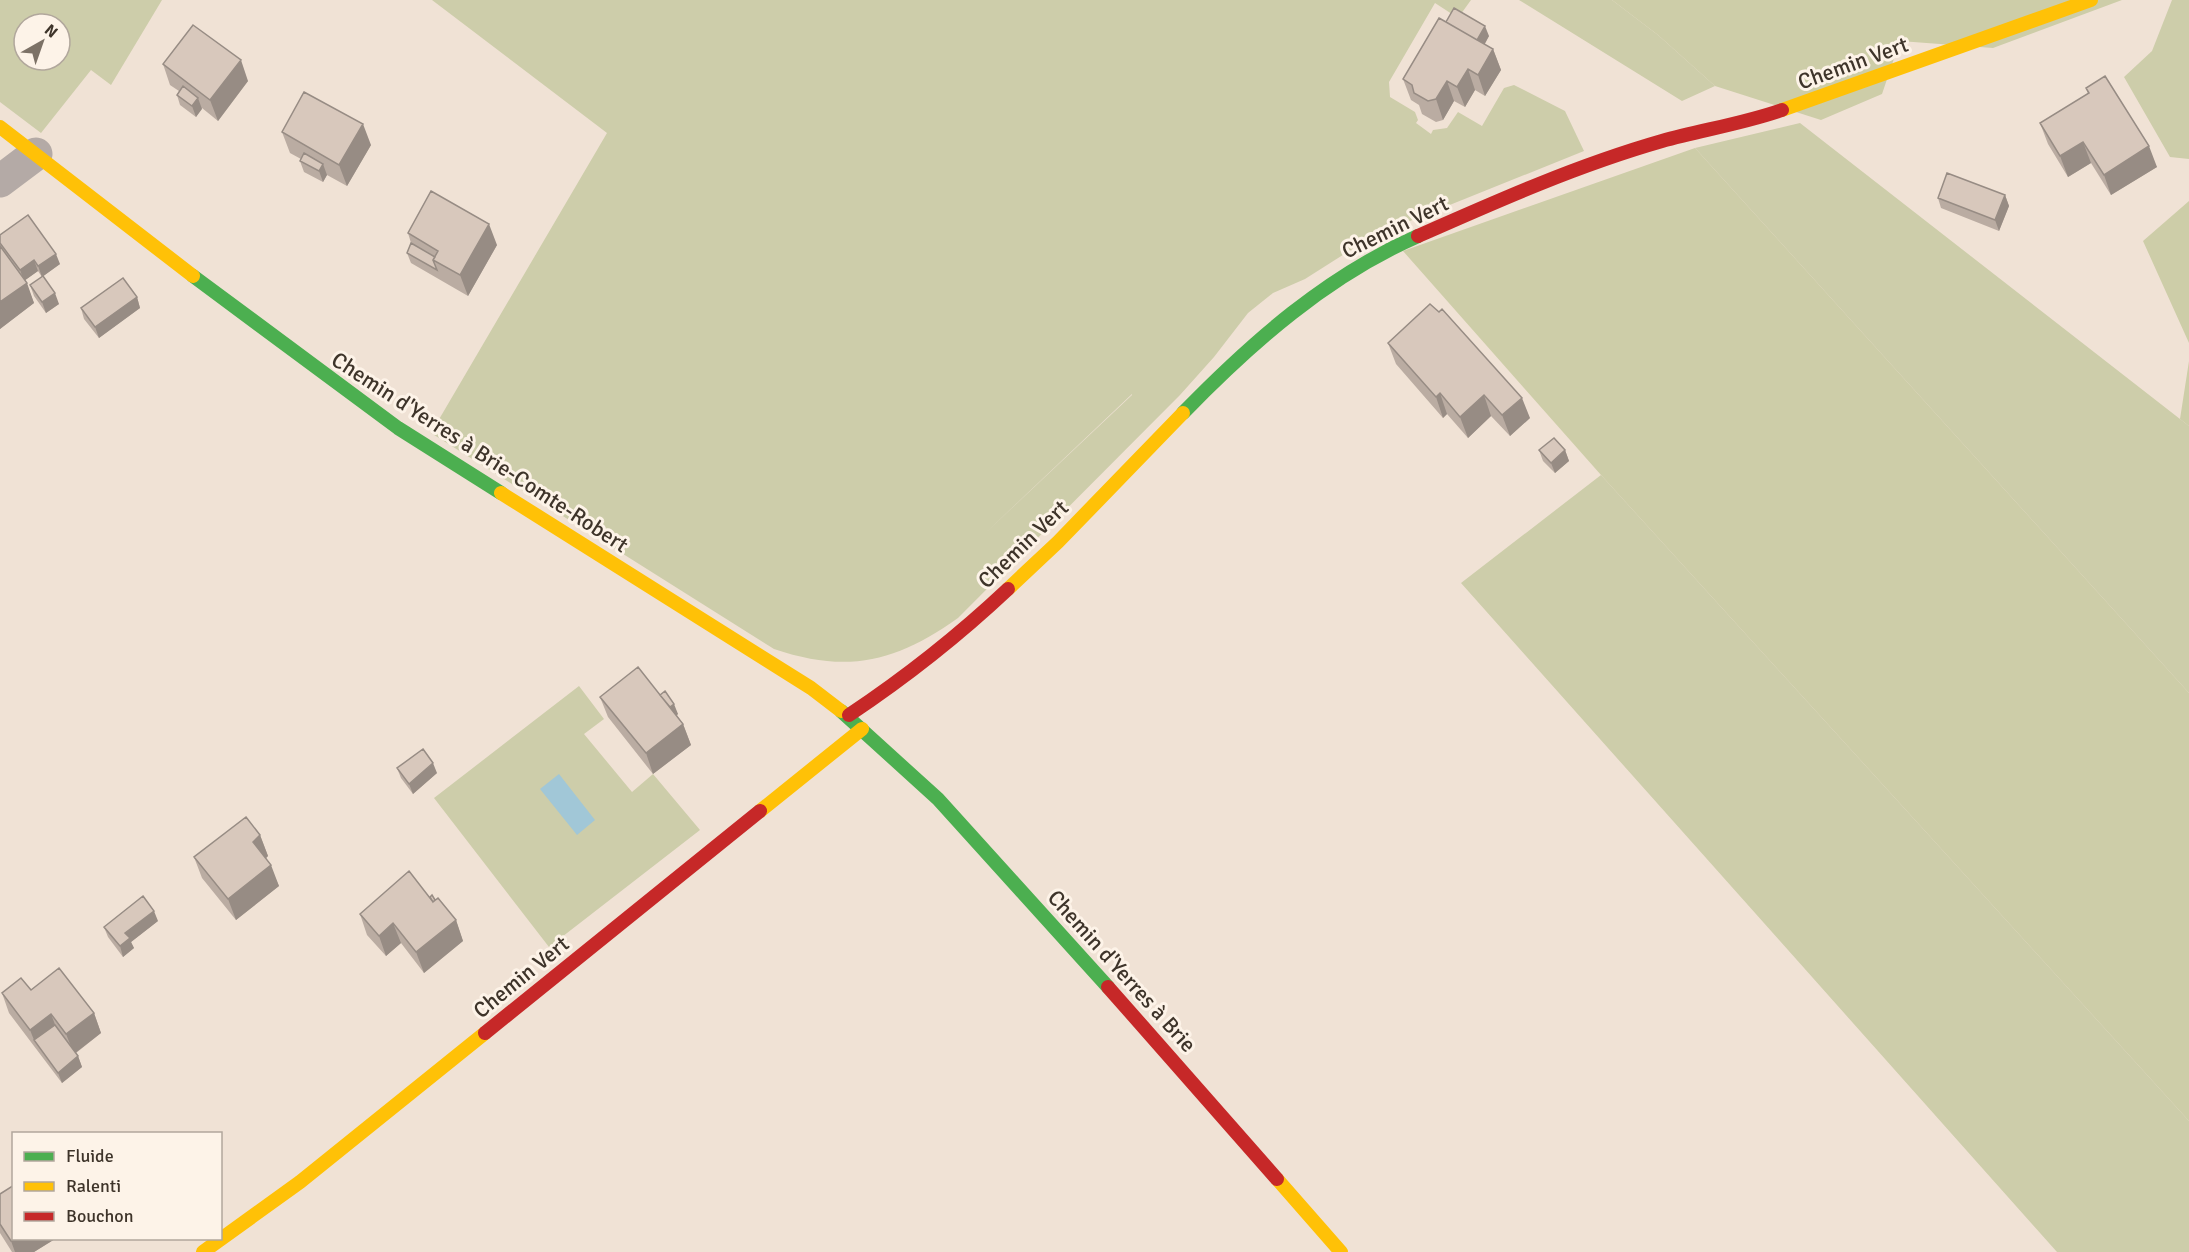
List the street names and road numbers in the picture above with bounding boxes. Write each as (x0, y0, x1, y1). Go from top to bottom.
street label: Chemin Vert (1794, 30, 1912, 95)
street label: Chemin Vert (1337, 189, 1453, 264)
street label: Chemin d'Yerres à Brie-Comte-Robert (327, 346, 634, 558)
street label: Chemin Vert (972, 494, 1074, 594)
street label: Chemin d'Yerres à Brie (1042, 884, 1202, 1058)
street label: Chemin Vert (468, 930, 575, 1024)

